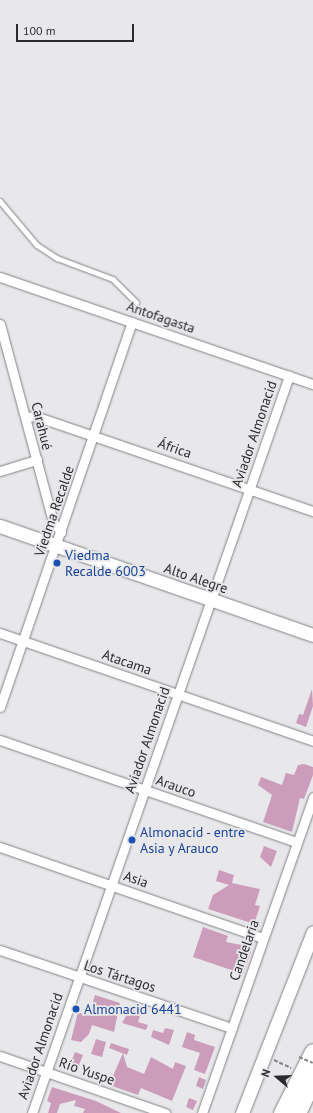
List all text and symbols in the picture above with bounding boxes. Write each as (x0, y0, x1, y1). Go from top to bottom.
scale bar (18, 16, 136, 42)
text: 100 m (23, 23, 56, 38)
street label: Antofagasta (125, 297, 197, 337)
street label: Aviador Almonacid (228, 378, 280, 490)
street label: Carahué (28, 400, 56, 452)
street label: África (156, 434, 194, 462)
street label: Viedma Recalde (31, 463, 77, 559)
place label: Viedma Recalde 6003 (65, 547, 146, 580)
marker: Viedma Recalde 6003 (52, 558, 62, 568)
street label: Alto Alegre (162, 559, 230, 597)
street label: Atacama (100, 646, 154, 678)
street label: Aviador Almonacid (121, 684, 173, 796)
street label: Arauco (154, 771, 198, 801)
place label: Almonacid - entre Asia y Arauco (140, 824, 247, 856)
marker: Almonacid - entre Asia y Arauco (127, 835, 137, 845)
street label: Asia (122, 867, 150, 891)
street label: Candelaria (226, 917, 262, 983)
street label: Los Tártagos (82, 956, 158, 996)
street label: Aviador Almonacid (14, 990, 66, 1102)
place label: Almonacid 6441 (84, 1001, 182, 1017)
marker: Almonacid 6441 (71, 1004, 81, 1014)
street label: Río Yuspe (57, 1054, 117, 1088)
north arrow (257, 1057, 297, 1097)
text: N (258, 1067, 273, 1079)

